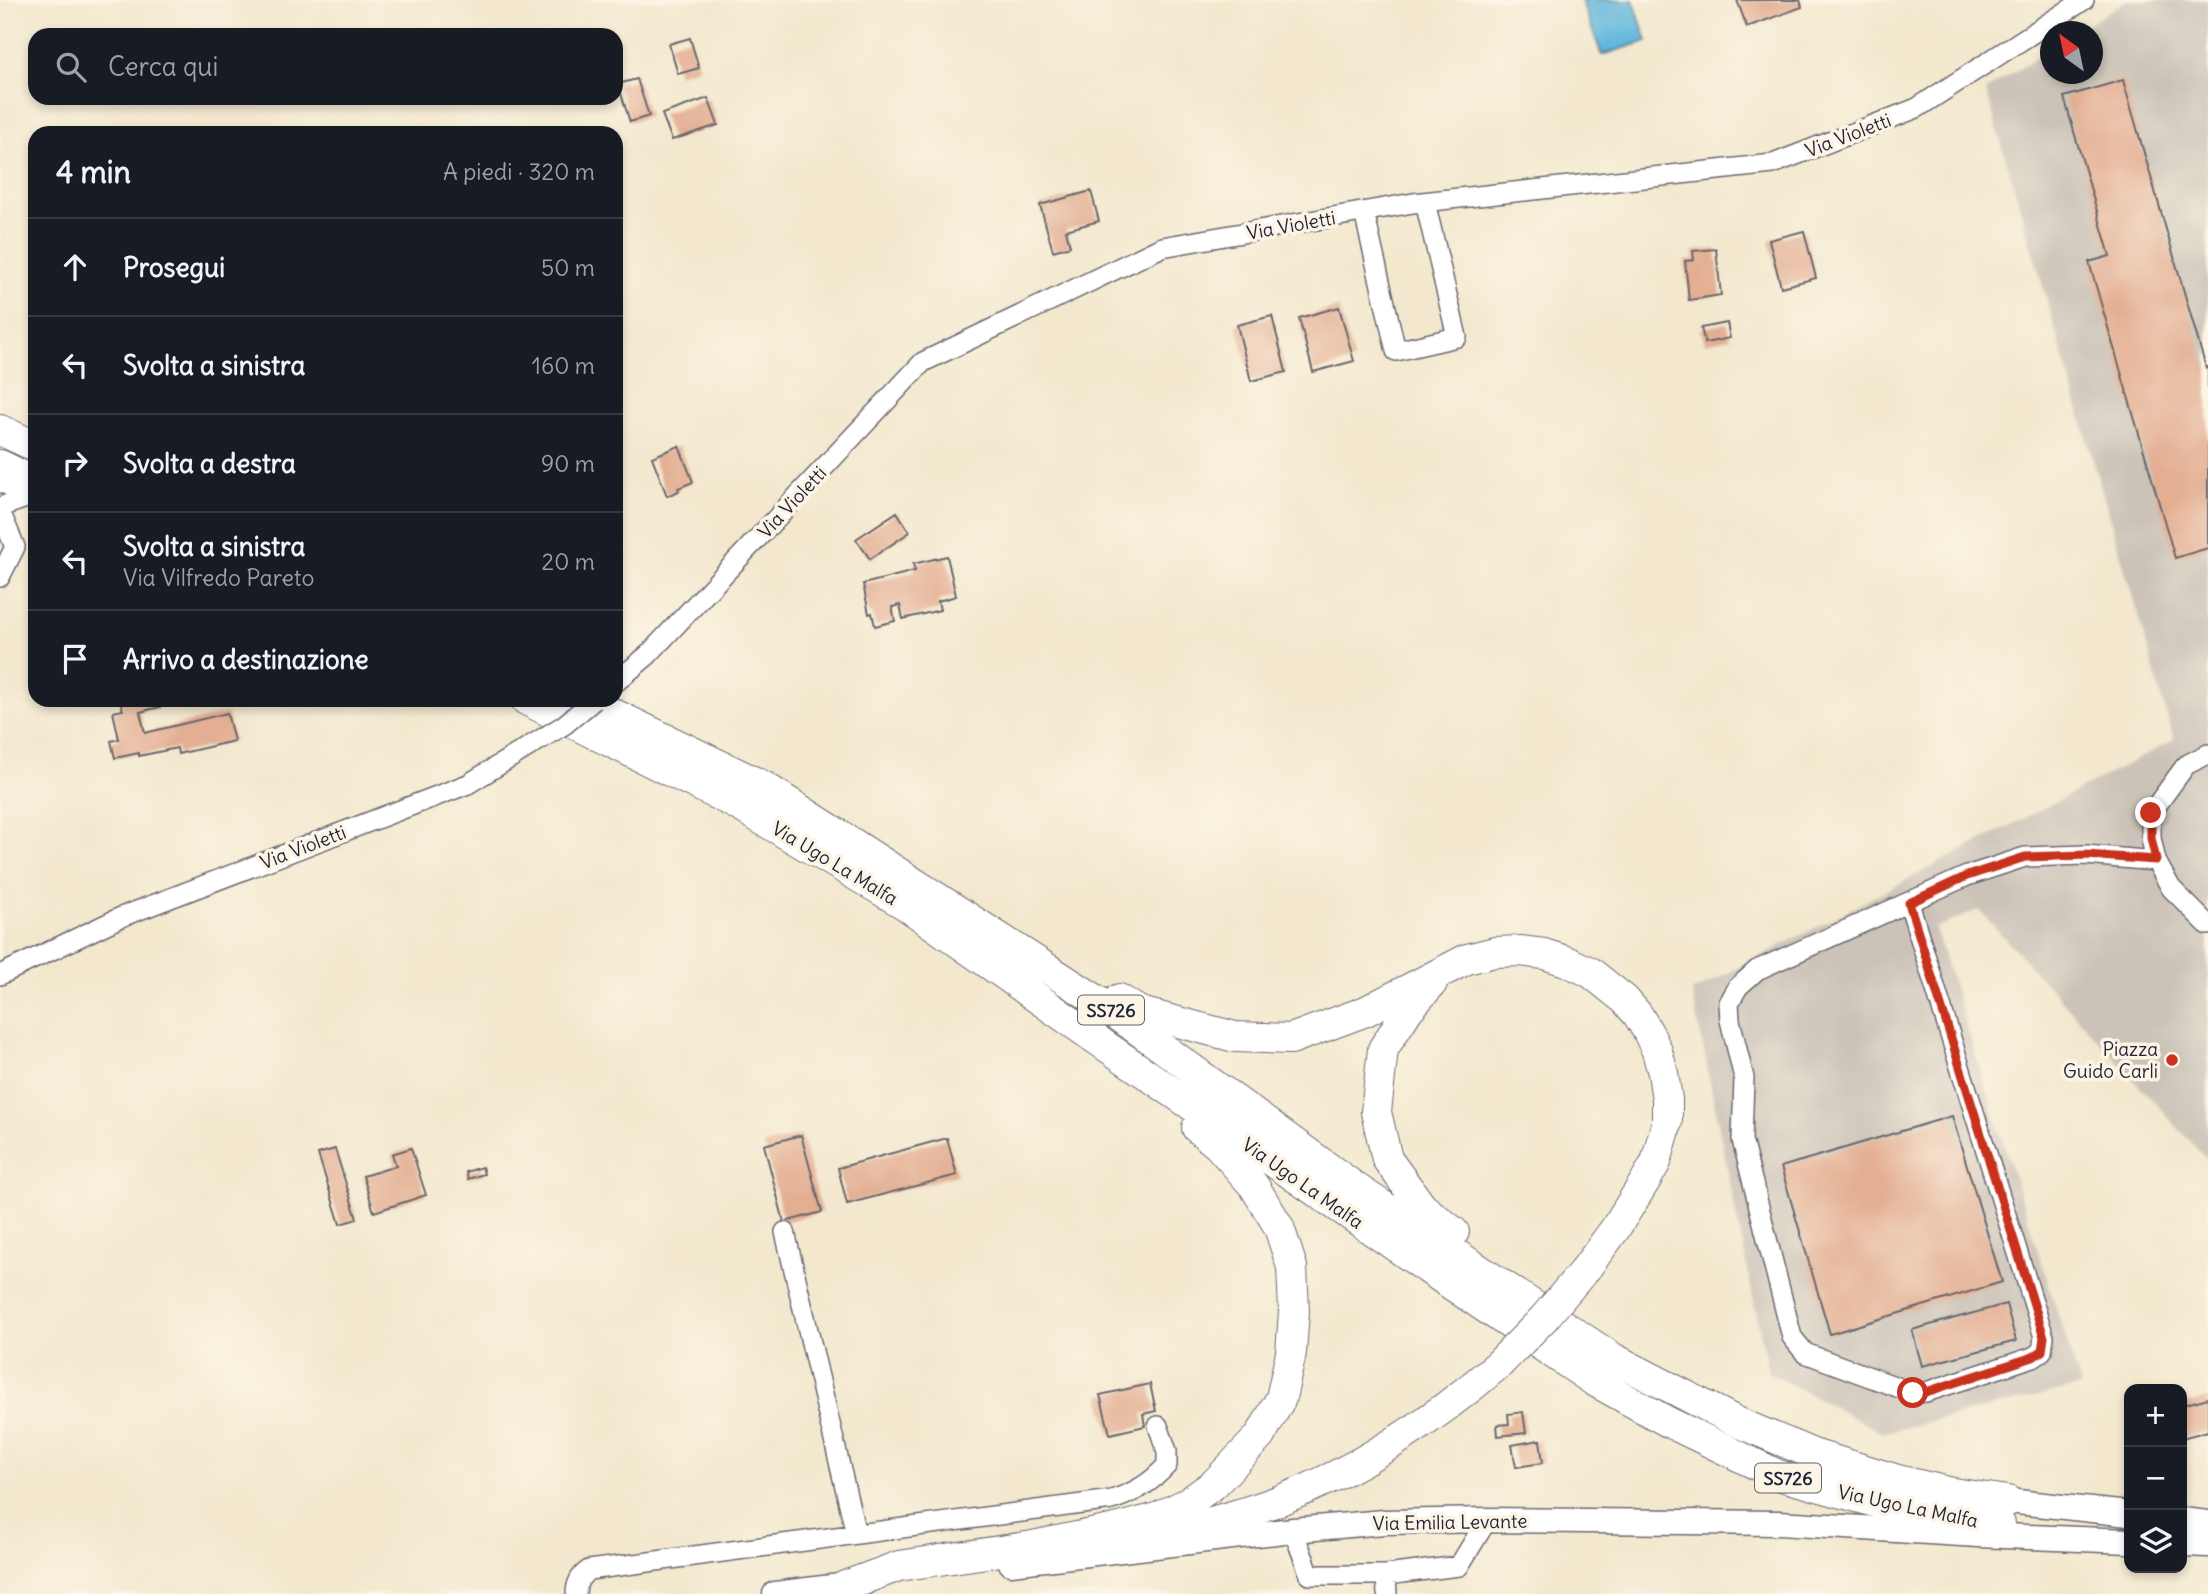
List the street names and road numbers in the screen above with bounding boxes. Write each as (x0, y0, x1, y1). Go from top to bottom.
street label: Via Violetti (1802, 108, 1894, 162)
street label: Via Violetti (1245, 205, 1337, 245)
street label: Via Violetti (753, 461, 831, 543)
street label: Via Ugo La Malfa (768, 816, 903, 910)
street label: Via Violetti (257, 820, 349, 874)
road number: SS726 (1078, 995, 1144, 1024)
street label: Via Ugo La Malfa (1238, 1132, 1369, 1234)
road number: SS726 (1755, 1464, 1821, 1492)
street label: Via Ugo La Malfa (1836, 1479, 1981, 1533)
street label: Via Emilia Levante (1373, 1509, 1527, 1535)

